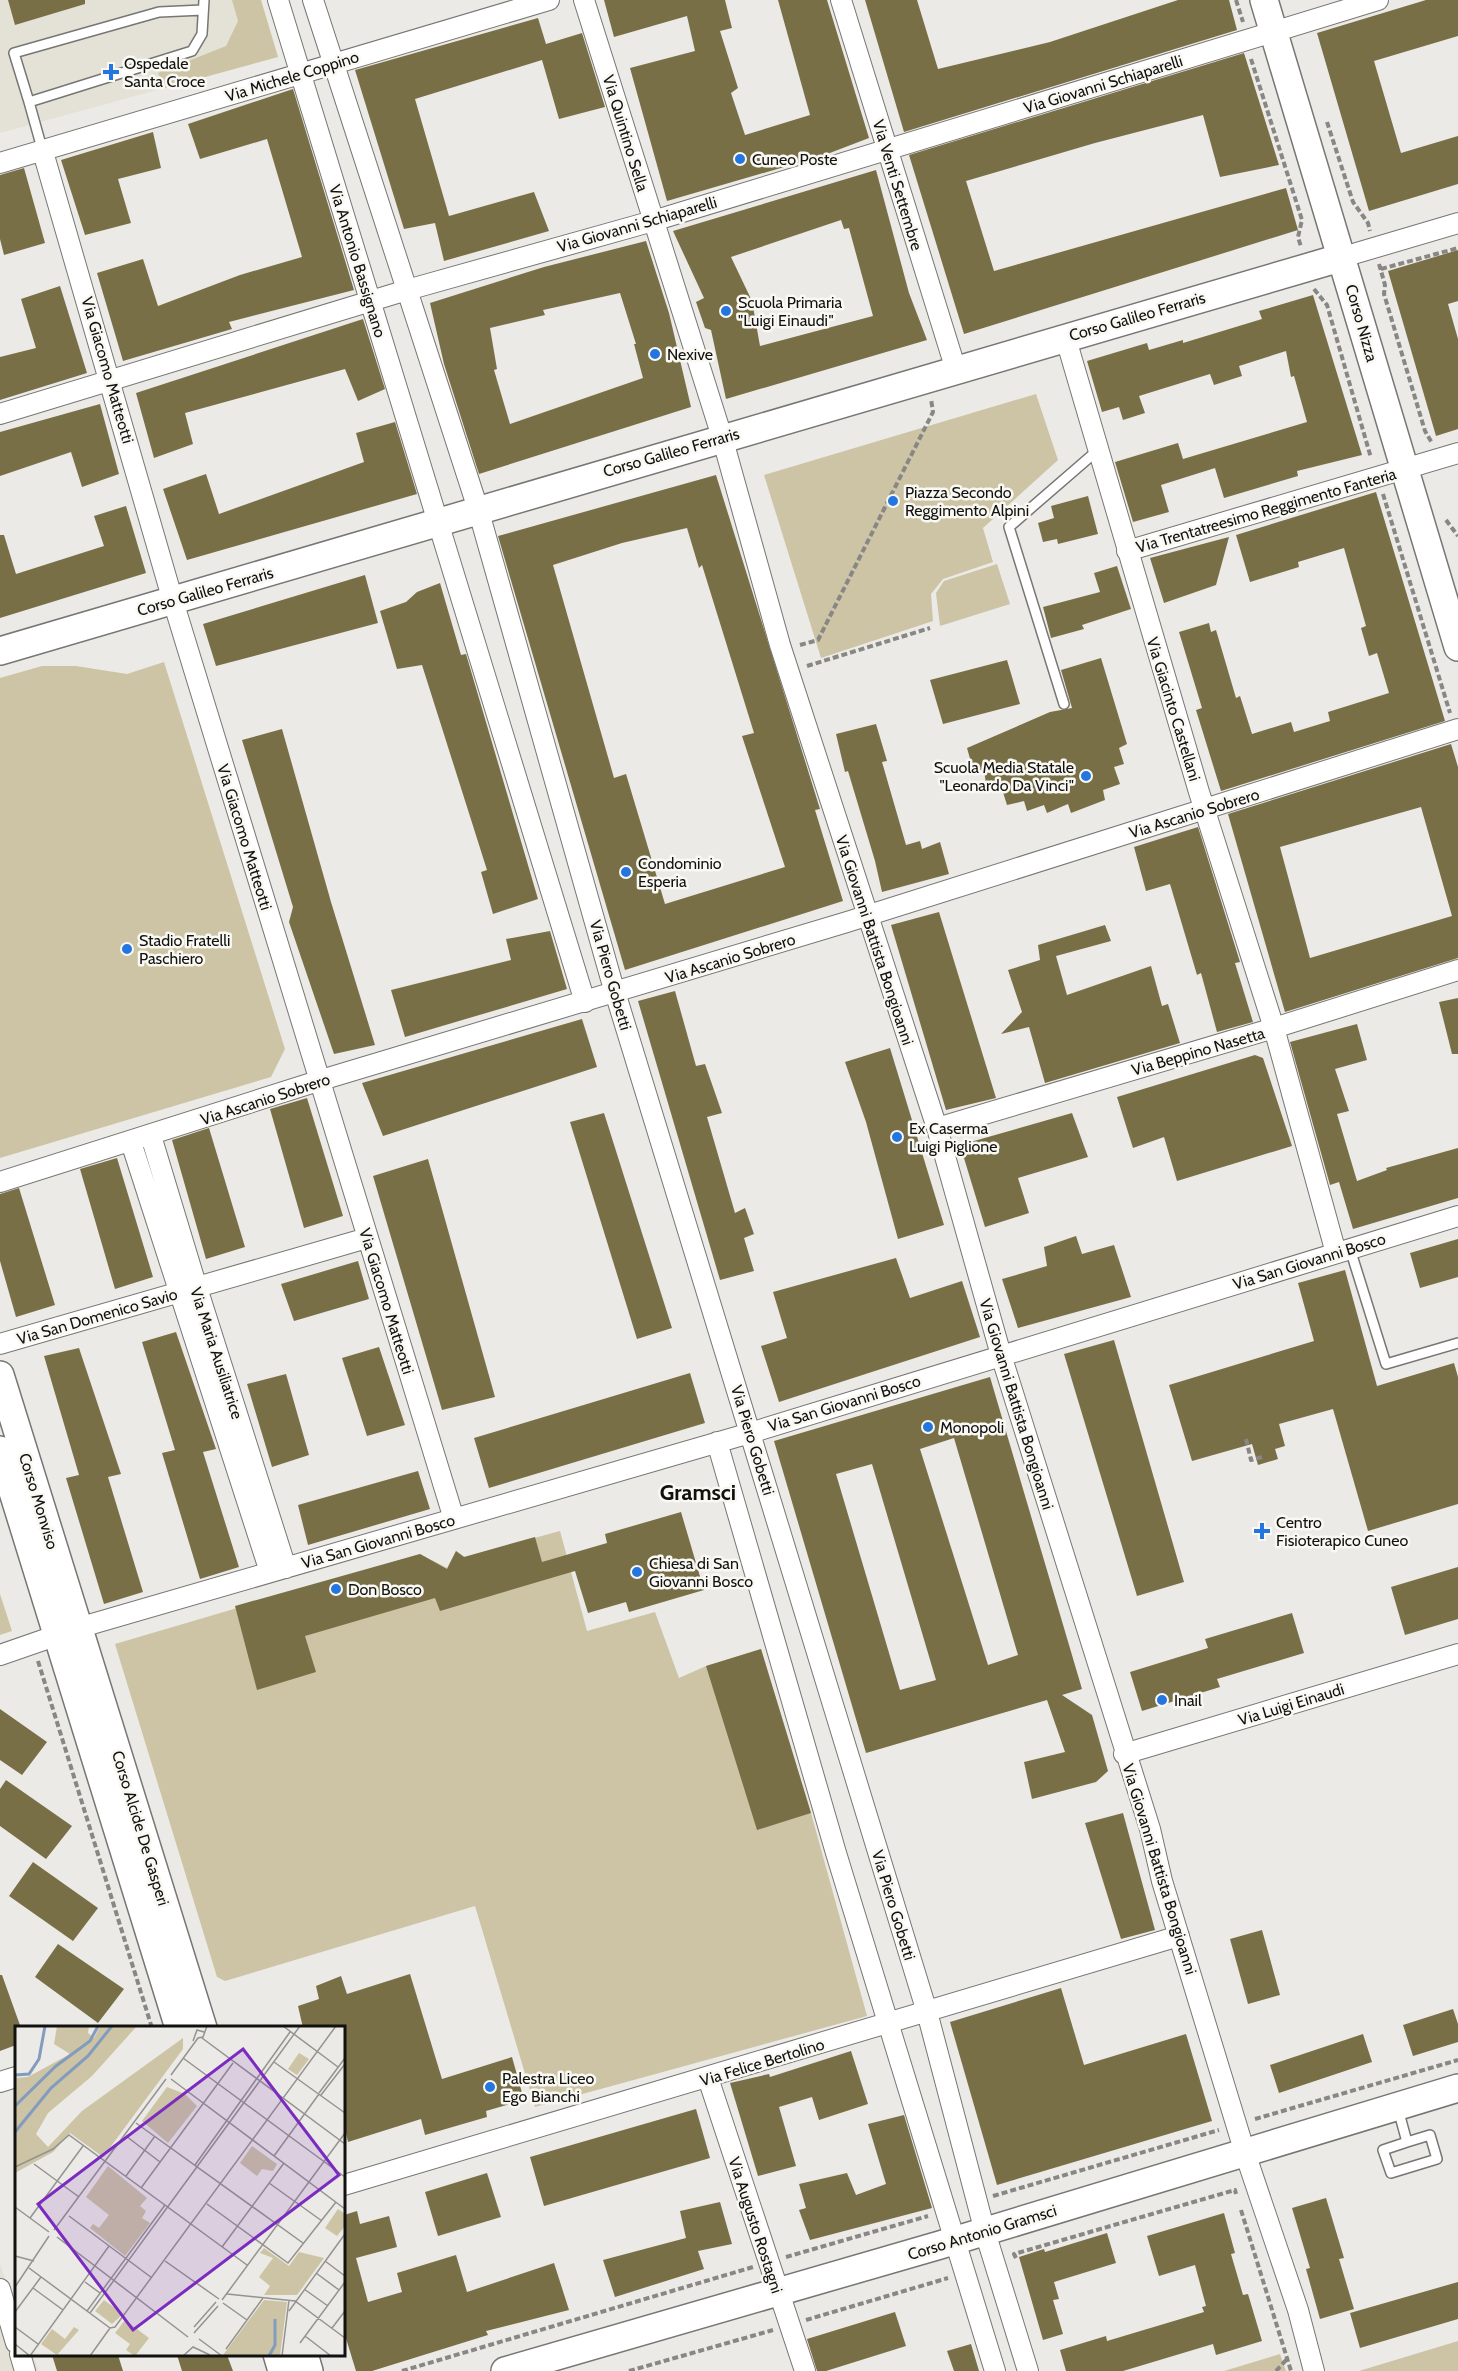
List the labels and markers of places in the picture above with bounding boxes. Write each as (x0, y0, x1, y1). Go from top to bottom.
place label: Ospedale Santa Croce (124, 54, 205, 91)
marker: Ospedale Santa Croce (102, 63, 120, 81)
place label: Cuneo Poste (752, 150, 837, 169)
marker: Cuneo Poste (733, 152, 747, 166)
place label: Scuola Primaria "Luigi Einaudi" (738, 293, 842, 330)
marker: Scuola Primaria "Luigi Einaudi" (719, 304, 733, 318)
place label: Nexive (667, 345, 713, 364)
marker: Nexive (648, 347, 662, 361)
place label: Piazza Secondo Reggimento Alpini (905, 483, 1029, 520)
marker: Piazza Secondo Reggimento Alpini (886, 494, 900, 508)
place label: Scuola Media Statale "Leonardo Da Vinci" (934, 758, 1074, 795)
marker: Scuola Media Statale "Leonardo Da Vinci" (1079, 769, 1093, 783)
place label: Condominio Esperia (638, 854, 722, 891)
marker: Condominio Esperia (619, 865, 633, 879)
place label: Stadio Fratelli Paschiero (139, 931, 230, 968)
marker: Stadio Fratelli Paschiero (120, 942, 134, 956)
place label: Ex Caserma Luigi Piglione (909, 1119, 997, 1156)
marker: Ex Caserma Luigi Piglione (890, 1130, 904, 1144)
place label: Monopoli (940, 1418, 1004, 1437)
marker: Monopoli (921, 1420, 935, 1434)
place label: Centro Fisioterapico Cuneo (1276, 1513, 1408, 1550)
marker: Centro Fisioterapico Cuneo (1253, 1522, 1271, 1540)
place label: Chiesa di San Giovanni Bosco (649, 1554, 753, 1591)
marker: Chiesa di San Giovanni Bosco (630, 1565, 644, 1579)
place label: Don Bosco (348, 1580, 422, 1599)
marker: Don Bosco (329, 1582, 343, 1596)
place label: Inail (1174, 1691, 1202, 1710)
marker: Inail (1155, 1693, 1169, 1707)
place label: Palestra Liceo Ego Bianchi (502, 2069, 594, 2106)
marker: Palestra Liceo Ego Bianchi (483, 2080, 497, 2094)

